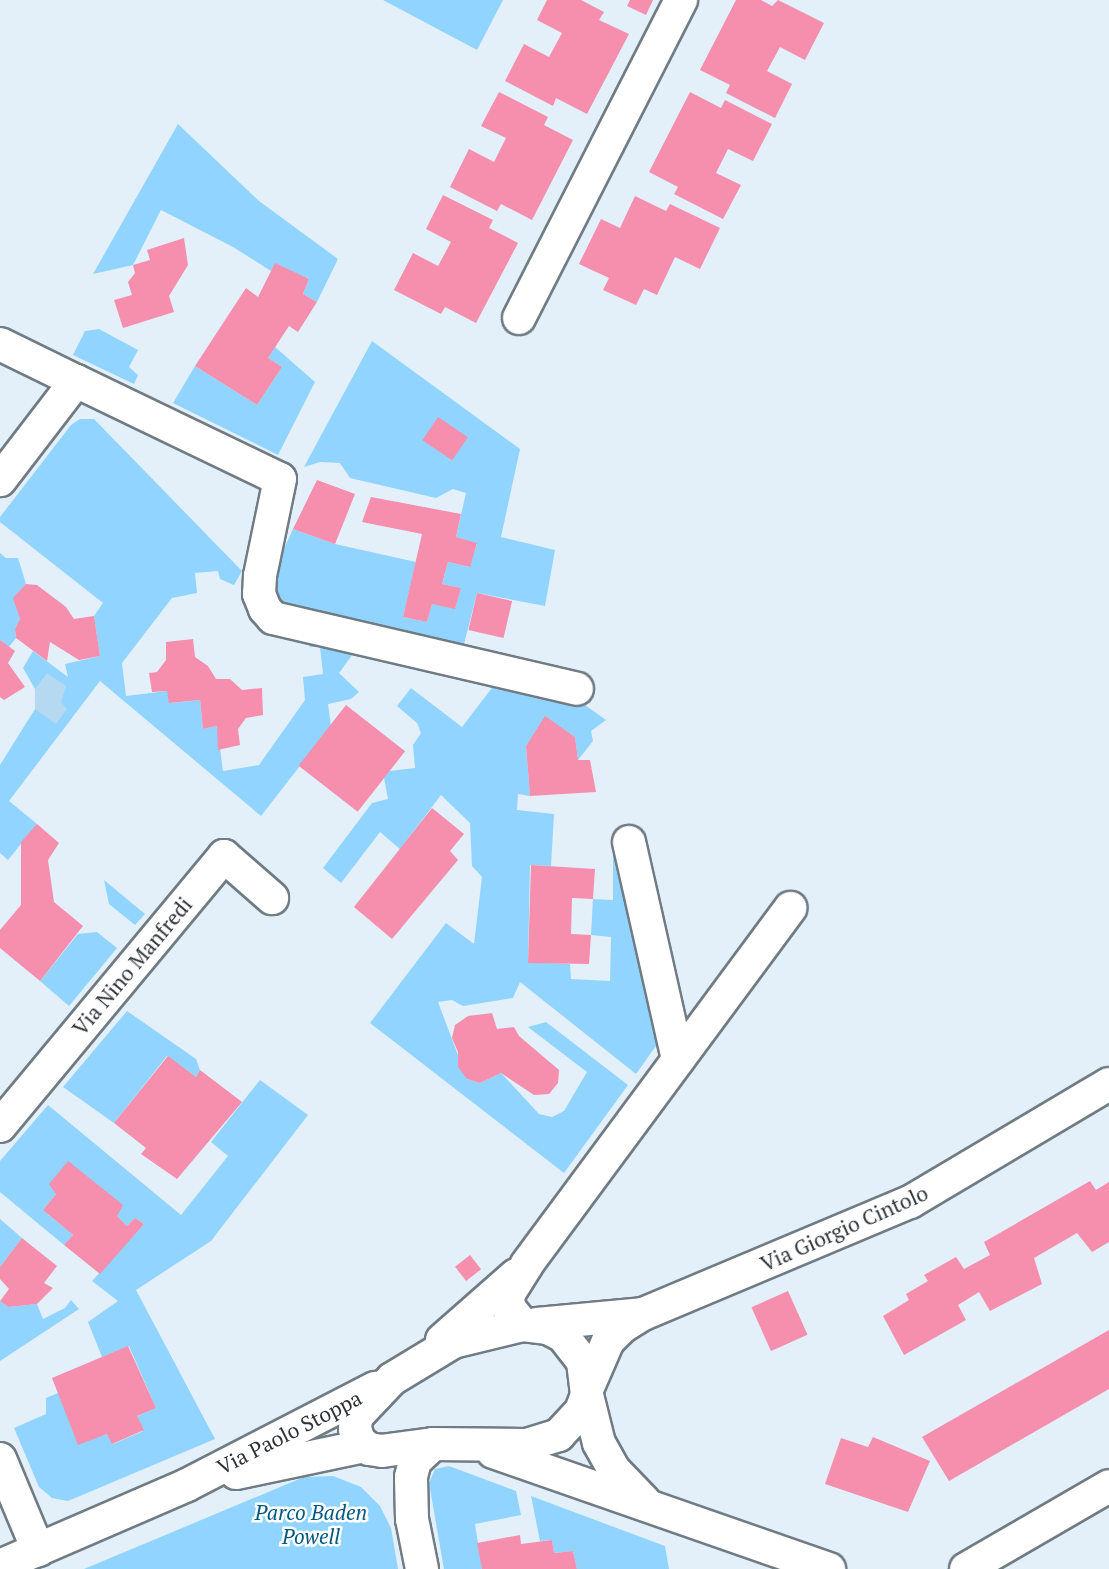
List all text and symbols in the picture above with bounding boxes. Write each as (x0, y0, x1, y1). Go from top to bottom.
street label: Via Nino Manfredi (67, 892, 197, 1040)
street label: Via Giorgio Cintolo (756, 1180, 932, 1276)
street label: Via Paolo Stoppa (212, 1385, 366, 1479)
park label: Parco Baden Powell (255, 1499, 367, 1549)

